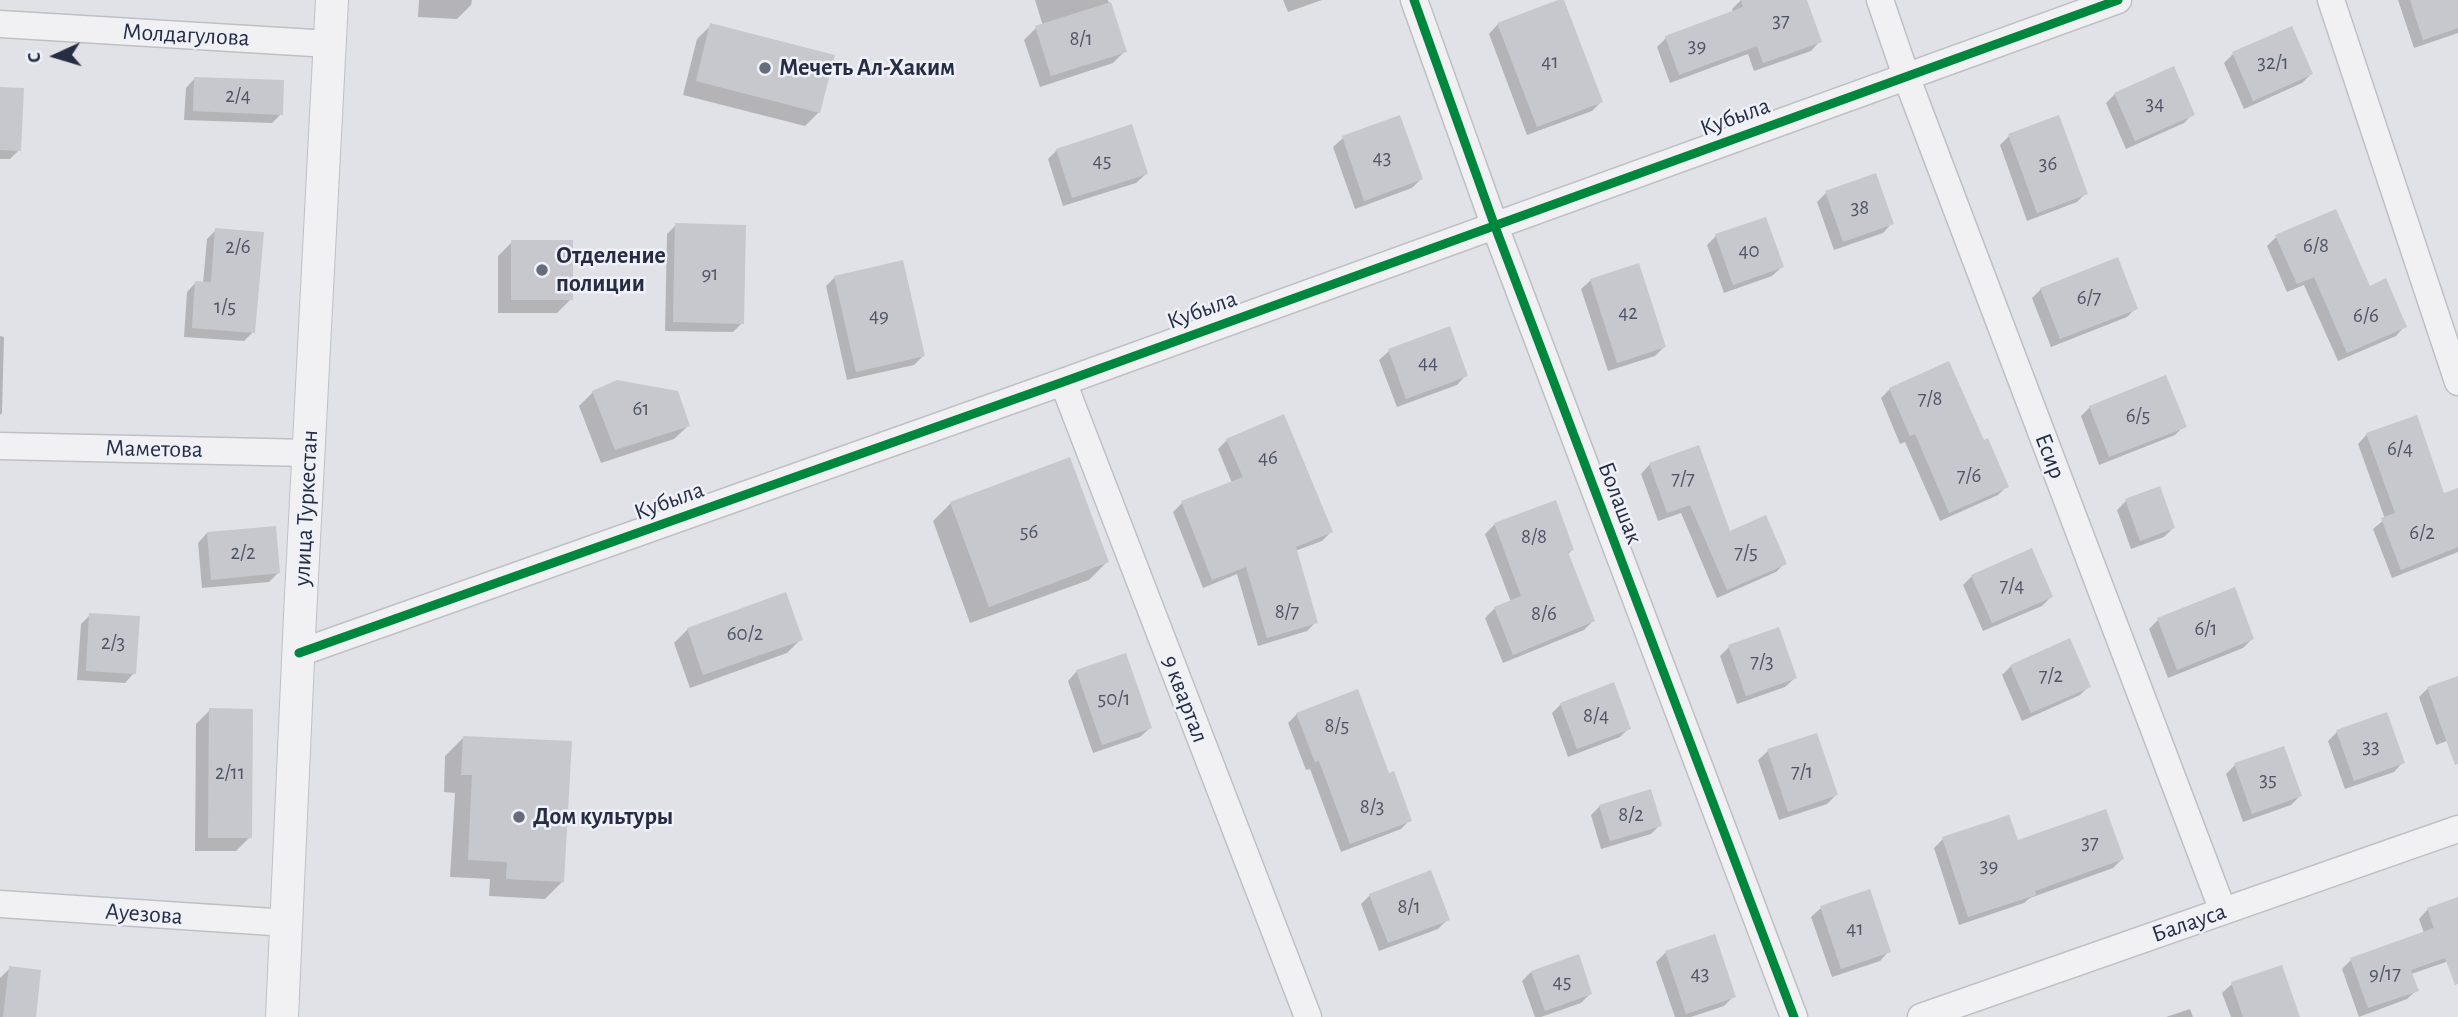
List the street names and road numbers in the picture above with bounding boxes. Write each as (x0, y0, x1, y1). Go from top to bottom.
street label: Молдагулова (122, 17, 250, 53)
street label: Кубыла (1696, 91, 1774, 143)
street label: Кубыла (1163, 284, 1241, 336)
street label: улица Туркестан (288, 429, 324, 587)
street label: Есир (2028, 429, 2072, 483)
street label: Маметова (105, 434, 203, 464)
street label: Болашак (1591, 458, 1649, 548)
street label: Кубыла (630, 475, 708, 527)
street label: 9 квартал (1155, 651, 1215, 747)
street label: Ауезова (104, 897, 184, 931)
street label: Балауса (2148, 897, 2230, 949)

